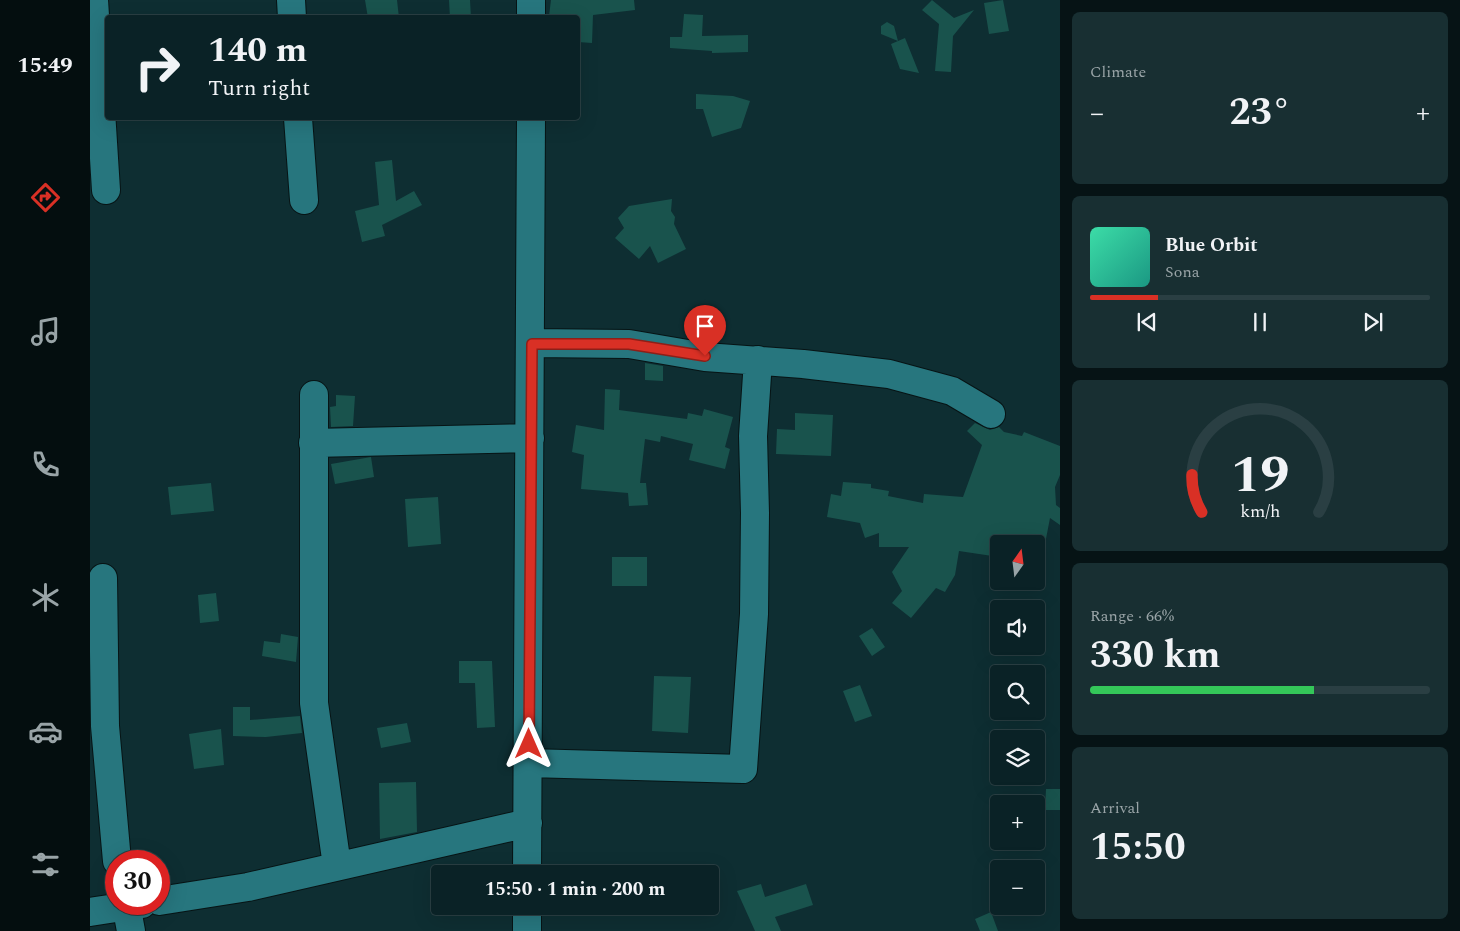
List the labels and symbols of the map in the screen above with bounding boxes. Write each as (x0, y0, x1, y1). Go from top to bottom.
pin (684, 305, 726, 356)
north arrow (990, 535, 1045, 590)
position arrow (502, 717, 554, 769)
speed limit sign: 30 (105, 850, 170, 915)

